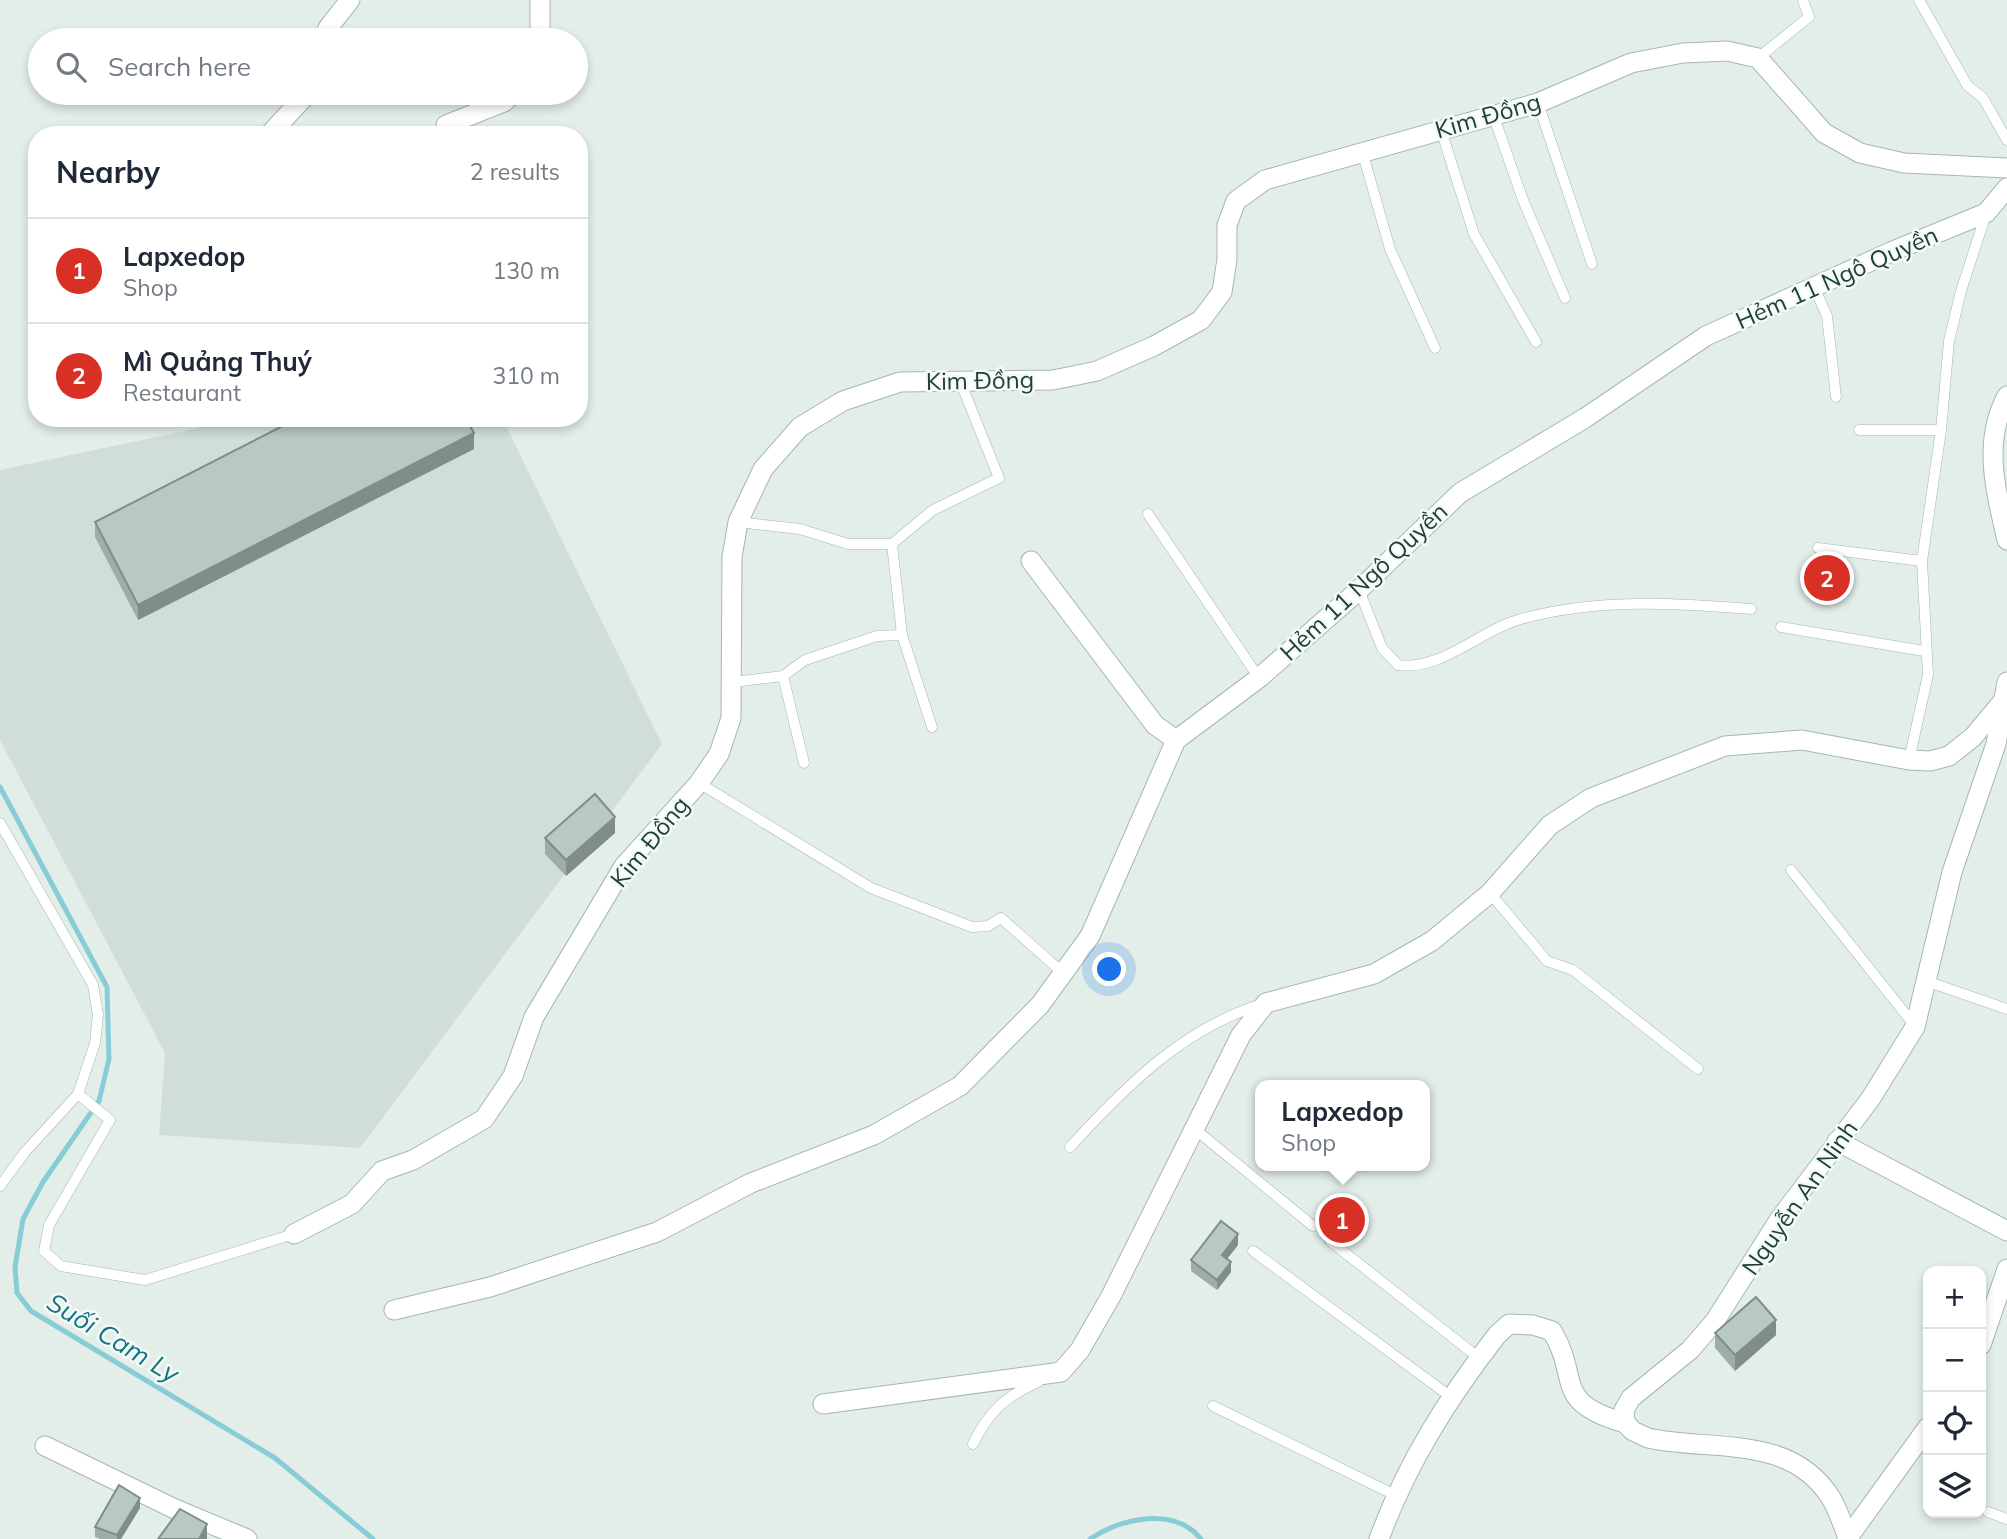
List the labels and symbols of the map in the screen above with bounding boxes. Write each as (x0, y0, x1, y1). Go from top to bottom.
street label: Kim Đồng (1431, 86, 1544, 144)
street label: Hẻm 11 Ngô Quyền (1731, 219, 1942, 335)
street label: Kim Đồng (926, 364, 1034, 396)
street label: Hẻm 11 Ngô Quyền (1273, 496, 1453, 667)
pin: 2 (1804, 552, 1850, 604)
street label: Kim Đồng (603, 790, 695, 893)
your location (1092, 952, 1126, 986)
street label: Nguyễn An Ninh (1735, 1114, 1864, 1281)
pin: 1 (1319, 1194, 1365, 1246)
water label: Suối Cam Ly (41, 1285, 186, 1391)

